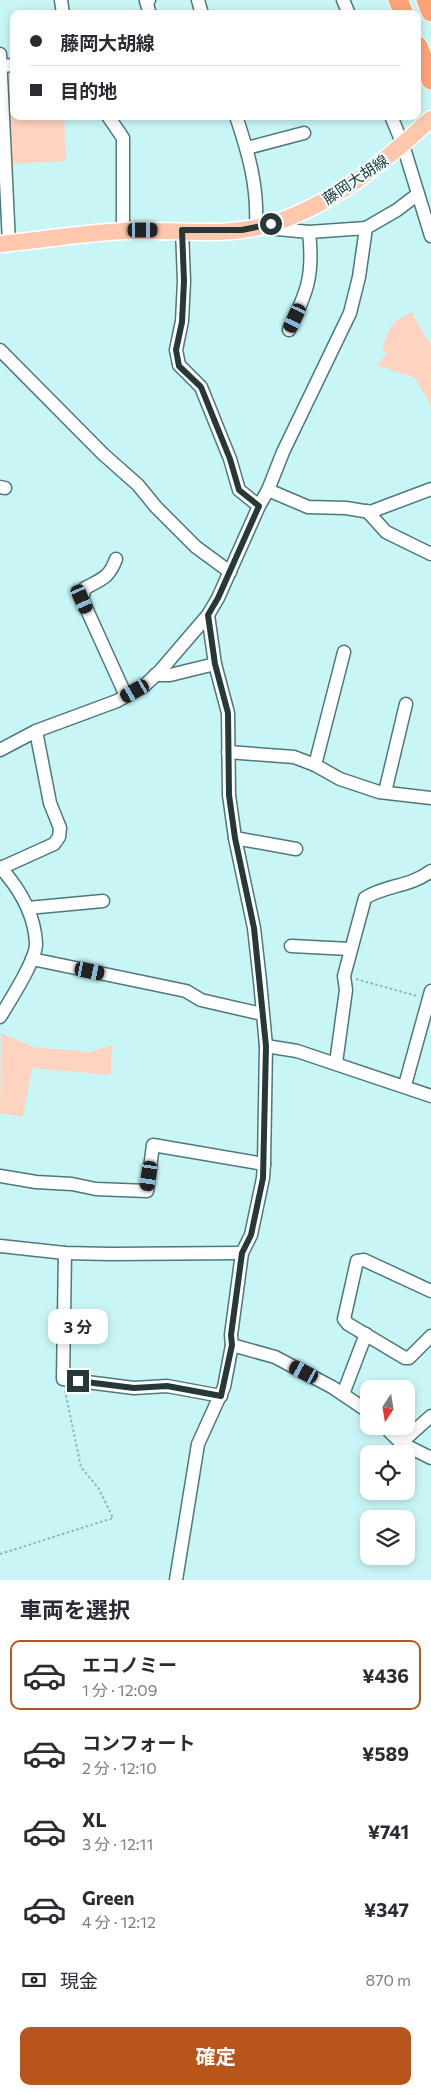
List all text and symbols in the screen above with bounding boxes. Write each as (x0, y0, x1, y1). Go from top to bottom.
text: 藤岡大胡線 (60, 31, 155, 54)
text: 目的地 (60, 79, 117, 102)
street label: 藤岡大胡線 (319, 151, 391, 207)
route start (260, 213, 282, 235)
car (128, 223, 158, 238)
car (281, 301, 308, 335)
car (69, 582, 94, 616)
car (118, 677, 151, 705)
car (73, 961, 106, 981)
car (139, 1160, 158, 1192)
callout: 3 分 (48, 1308, 108, 1344)
text: 3 分 (64, 1317, 92, 1336)
car (287, 1358, 320, 1386)
route end (67, 1370, 89, 1392)
north arrow (360, 1380, 415, 1435)
map controls (360, 1380, 415, 1565)
button: locate (360, 1445, 415, 1500)
button: layers (360, 1510, 415, 1565)
text: 車両を選択 (20, 1596, 130, 1623)
icon: car (22, 1653, 67, 1698)
text: エコノミー (82, 1653, 177, 1676)
text: ¥436 (362, 1664, 409, 1687)
text: 1 分 · 12:09 (82, 1680, 157, 1699)
icon: car (22, 1731, 67, 1776)
text: コンフォート (82, 1731, 195, 1754)
text: ¥589 (362, 1742, 409, 1765)
text: 2 分 · 12:10 (82, 1758, 157, 1777)
text: XL (82, 1808, 107, 1831)
icon: car (22, 1809, 67, 1854)
text: ¥741 (368, 1820, 409, 1843)
text: 3 分 · 12:11 (82, 1834, 153, 1853)
text: Green (82, 1886, 134, 1909)
icon: car (22, 1887, 67, 1932)
text: ¥347 (364, 1898, 409, 1921)
text: 4 分 · 12:12 (82, 1912, 156, 1931)
icon: cash (20, 1966, 48, 1994)
text: 現金 (60, 1969, 98, 1992)
text: 870 m (365, 1970, 411, 1989)
button: 確定 (20, 2027, 411, 2085)

